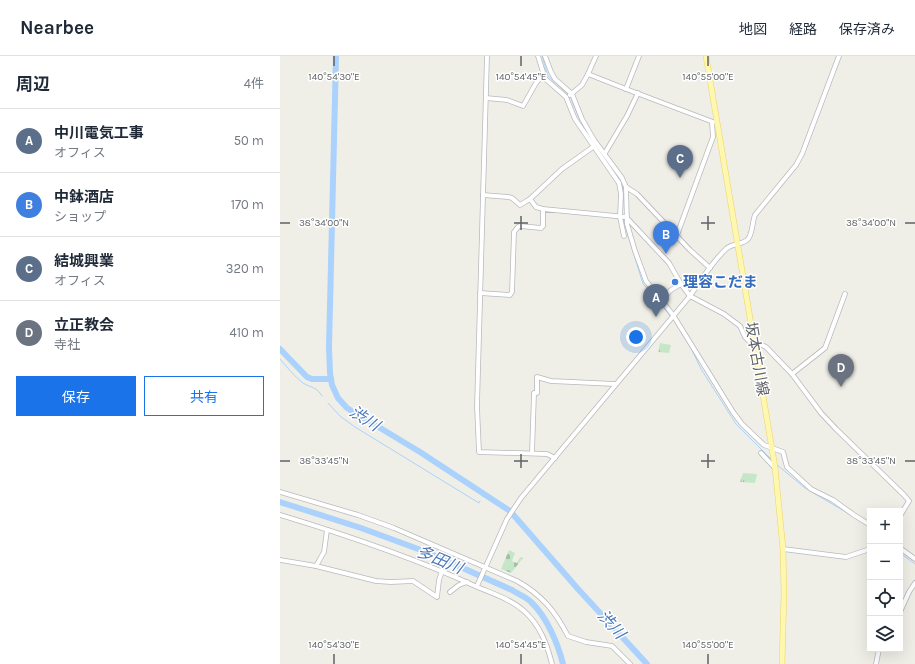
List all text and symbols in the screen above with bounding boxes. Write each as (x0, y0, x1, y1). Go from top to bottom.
text: Nearbee (20, 17, 94, 39)
text: 地図 (739, 21, 767, 38)
text: 経路 (789, 21, 817, 38)
text: 保存済み (839, 21, 895, 38)
text: 140°54'30"E (308, 71, 360, 83)
text: 140°54'45"E (496, 71, 546, 83)
text: 140°55'00"E (682, 71, 734, 83)
text: 周辺 (16, 74, 50, 94)
text: 4件 (244, 76, 264, 91)
text: 中川電気工事 (54, 124, 144, 142)
text: A (25, 133, 33, 148)
text: 50 m (234, 133, 264, 148)
text: オフィス (54, 145, 106, 160)
pin: C (667, 145, 693, 178)
text: 中鉢酒店 (54, 188, 114, 206)
text: B (25, 197, 33, 212)
text: 170 m (231, 197, 264, 212)
text: ショップ (54, 209, 106, 224)
text: 38°34'00"N (299, 217, 349, 229)
text: 38°34'00"N (846, 217, 896, 229)
pin: B (653, 221, 679, 254)
text: 結城興業 (54, 252, 114, 270)
text: C (25, 261, 33, 276)
text: 320 m (226, 261, 264, 276)
text: オフィス (54, 273, 106, 288)
place label: 理容こだま (683, 273, 758, 291)
marker: 理容こだま (670, 277, 680, 287)
pin: A (643, 284, 669, 317)
text: 立正教会 (54, 316, 114, 334)
street label: 坂本古川線 (742, 320, 772, 398)
text: D (25, 325, 33, 340)
text: 410 m (229, 325, 264, 340)
your location (626, 327, 646, 347)
text: 寺社 (54, 337, 80, 352)
pin: D (828, 354, 854, 387)
button: 保存 (16, 376, 136, 416)
button: 共有 (144, 376, 264, 416)
water label: 渋川 (346, 402, 385, 436)
text: 38°33'45"N (299, 455, 349, 467)
text: 38°33'45"N (846, 455, 896, 467)
map controls (867, 508, 903, 652)
button: + (867, 508, 903, 544)
water label: 多田川 (414, 541, 467, 578)
button: − (867, 544, 903, 580)
button: locate (867, 580, 903, 616)
water label: 渋川 (594, 606, 631, 644)
button: layers (867, 616, 903, 652)
text: 140°54'30"E (308, 639, 360, 651)
text: 140°54'45"E (496, 639, 546, 651)
text: 140°55'00"E (682, 639, 734, 651)

